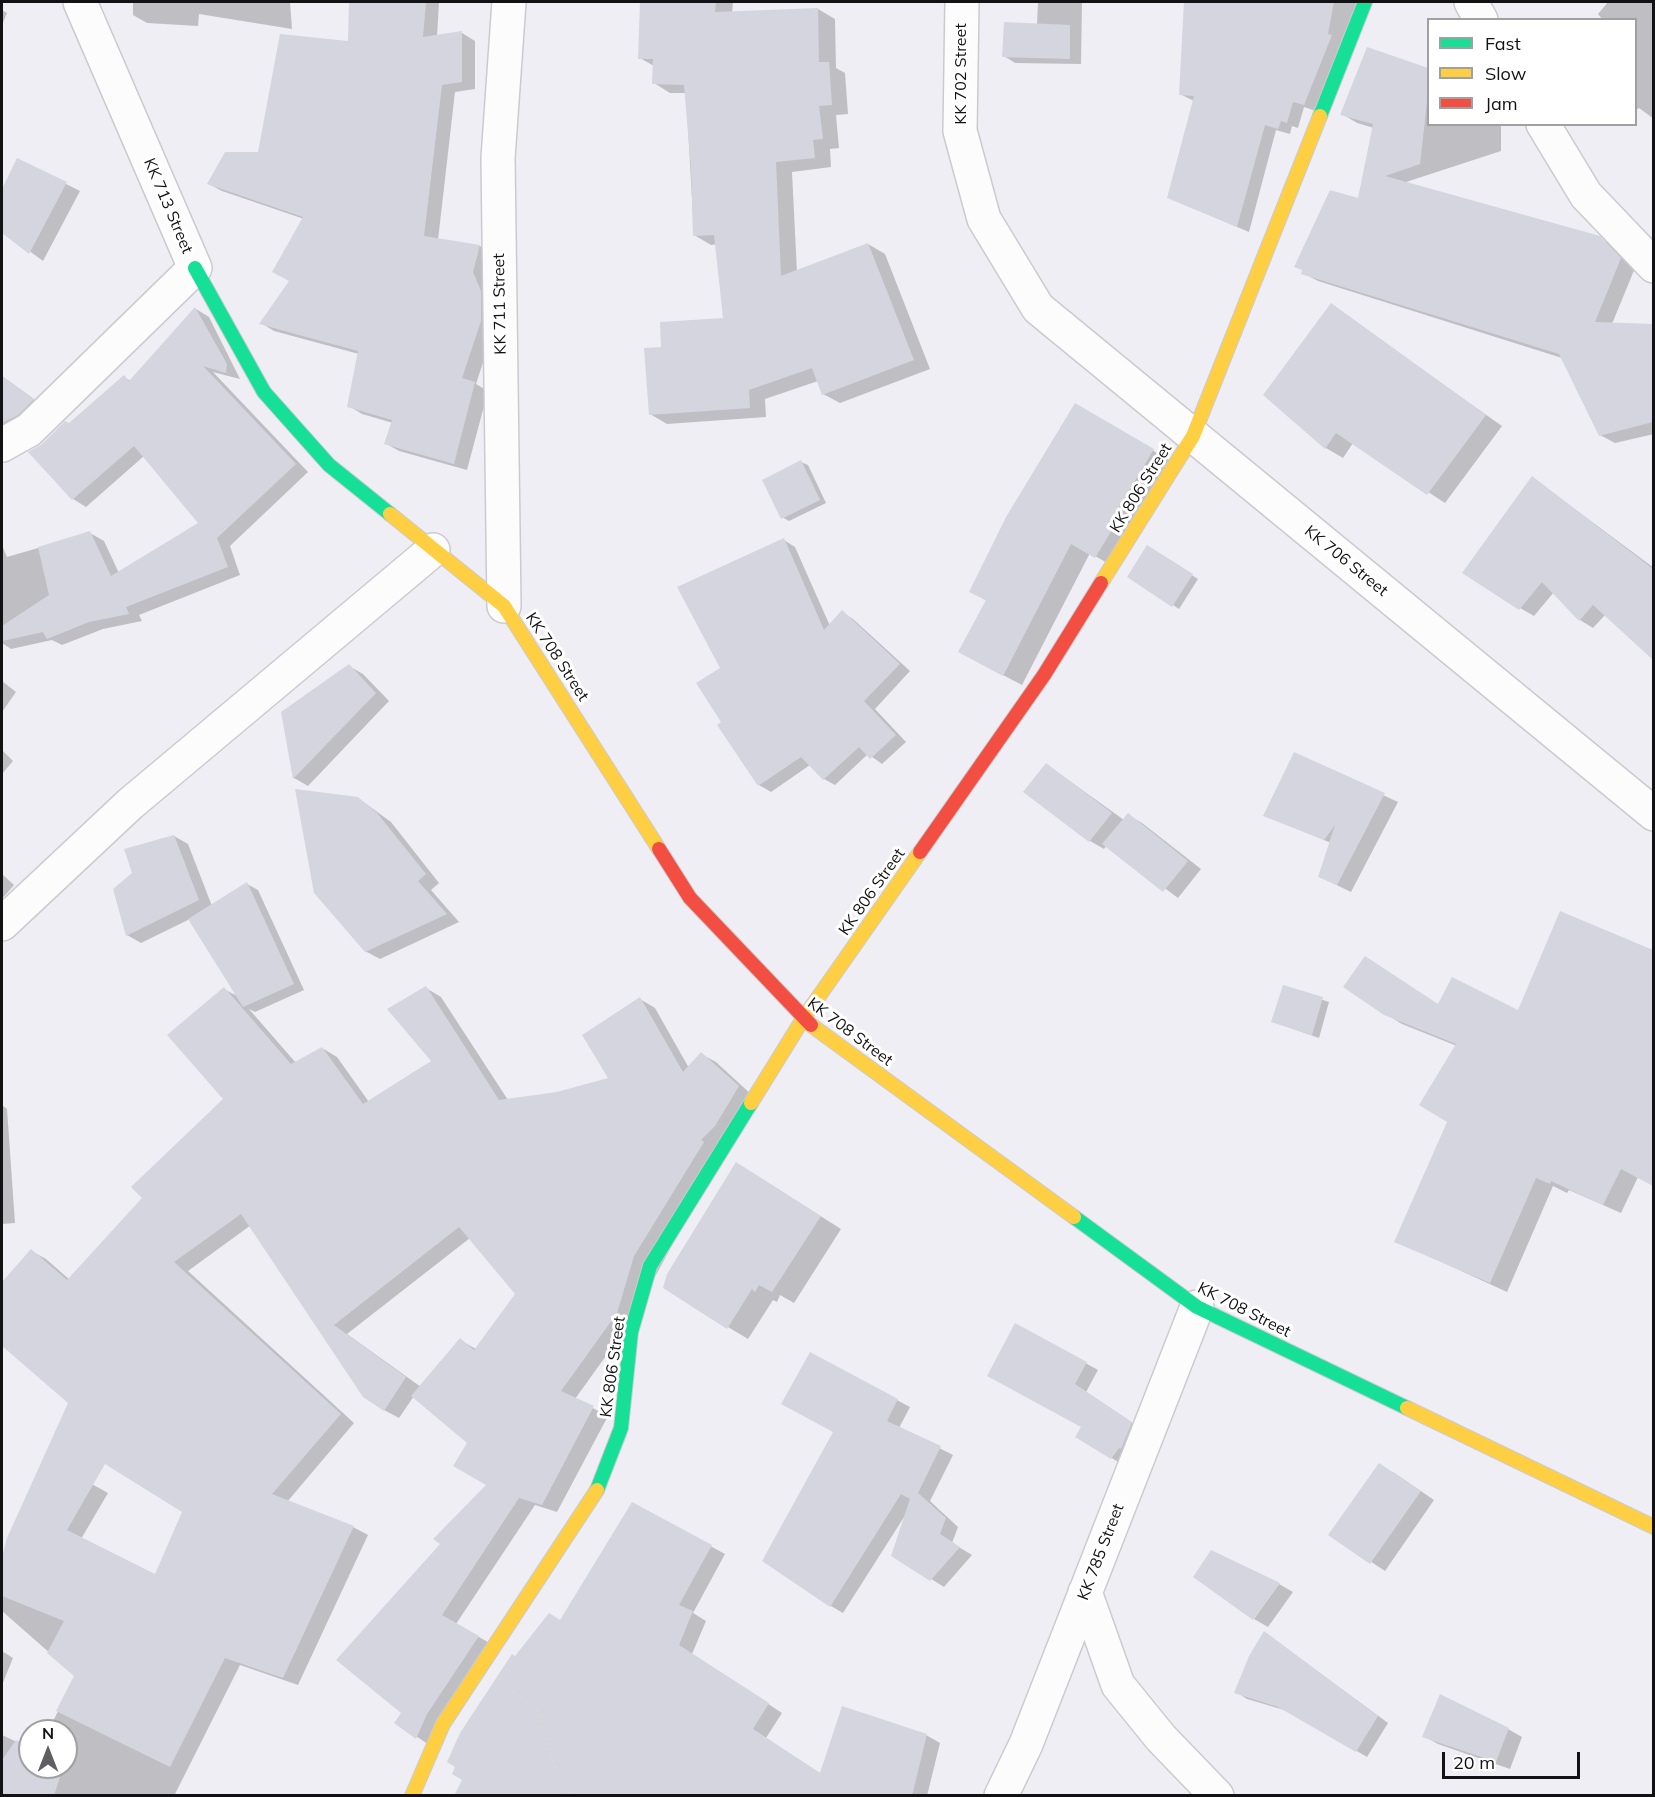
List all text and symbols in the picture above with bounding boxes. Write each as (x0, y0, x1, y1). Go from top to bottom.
legend (1427, 18, 1637, 126)
street label: KK 702 Street (951, 23, 971, 125)
text: Fast (1485, 32, 1521, 55)
text: Slow (1485, 62, 1526, 85)
text: Jam (1485, 92, 1518, 115)
street label: KK 713 Street (139, 155, 197, 257)
street label: KK 711 Street (490, 253, 510, 355)
street label: KK 806 Street (1106, 440, 1176, 536)
street label: KK 706 Street (1300, 522, 1392, 600)
street label: KK 708 Street (521, 609, 593, 705)
street label: KK 806 Street (835, 845, 909, 939)
street label: KK 708 Street (804, 994, 896, 1070)
street label: KK 708 Street (1194, 1278, 1294, 1342)
street label: KK 806 Street (596, 1315, 630, 1419)
street label: KK 785 Street (1074, 1501, 1128, 1603)
north arrow (18, 1719, 78, 1779)
text: N (42, 1723, 54, 1743)
scale bar (1445, 1740, 1583, 1778)
text: 20 m (1453, 1751, 1495, 1774)

